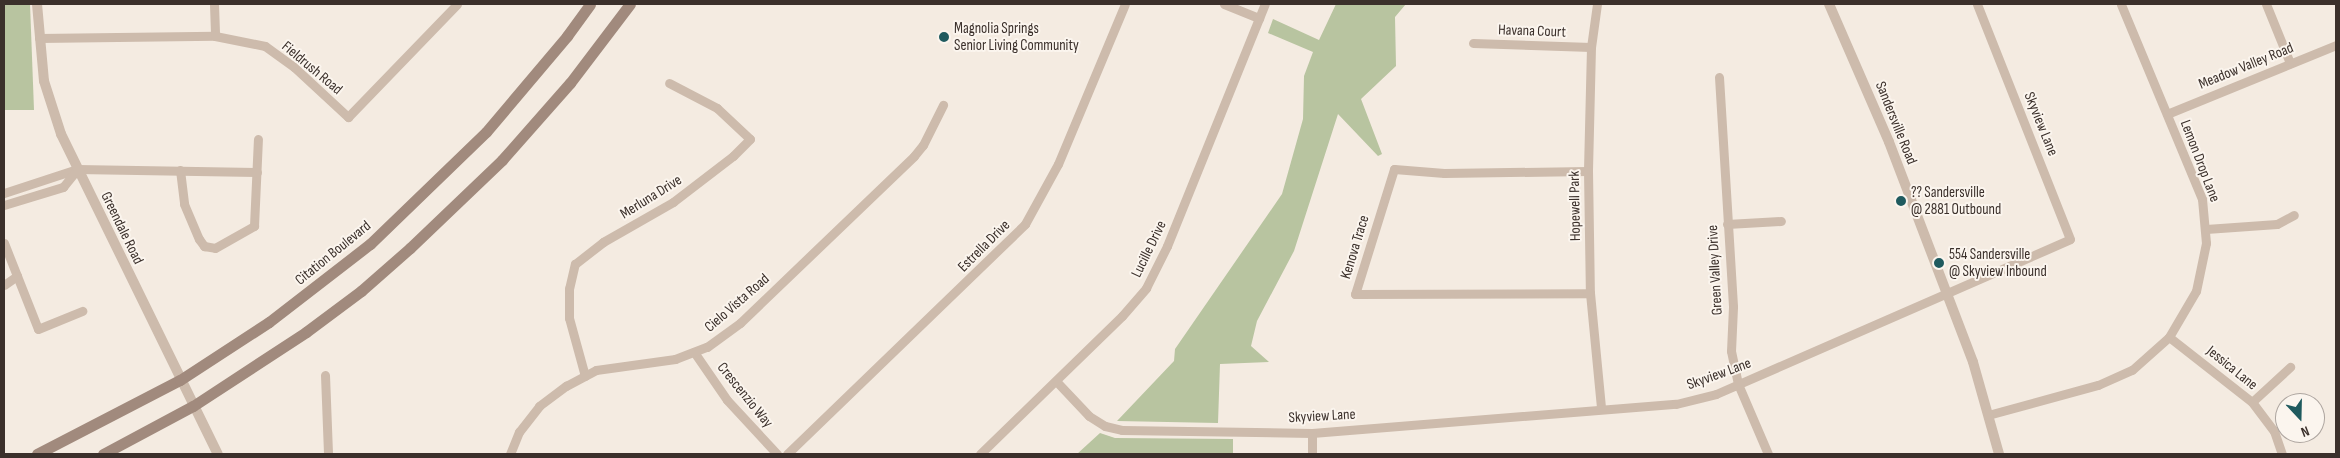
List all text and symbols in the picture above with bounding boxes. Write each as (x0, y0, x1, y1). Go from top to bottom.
place label: Magnolia Springs Senior Living Community (954, 19, 1079, 54)
street label: Havana Court (1498, 21, 1566, 41)
marker: Magnolia Springs Senior Living Community (938, 31, 950, 43)
street label: Fieldrush Road (278, 37, 346, 99)
street label: Meadow Valley Road (2196, 39, 2296, 93)
street label: Sandersville Road (1871, 79, 1921, 167)
street label: Skyview Lane (2020, 90, 2062, 158)
street label: Lemon Drop Lane (2176, 118, 2224, 204)
street label: Merluna Drive (617, 171, 685, 223)
street label: Hopewell Park (1565, 171, 1585, 241)
place label: ?? Sandersville @ 2881 Outbound (1911, 183, 2001, 218)
street label: Greendale Road (97, 189, 147, 267)
marker: ?? Sandersville @ 2881 Outbound (1895, 195, 1907, 207)
street label: Kenova Trace (1337, 213, 1373, 281)
street label: Estrella Drive (954, 216, 1014, 276)
street label: Citation Boulevard (291, 217, 375, 289)
street label: Lucille Drive (1128, 218, 1170, 280)
street label: Green Valley Drive (1704, 224, 1726, 316)
place label: 554 Sandersville @ Skyview Inbound (1949, 245, 2047, 280)
marker: 554 Sandersville @ Skyview Inbound (1933, 257, 1945, 269)
street label: Cielo Vista Road (701, 270, 773, 336)
street label: Jessica Lane (2203, 342, 2261, 394)
street label: Skyview Lane (1684, 354, 1754, 394)
street label: Crescenzio Way (713, 359, 777, 431)
north arrow (2275, 393, 2325, 443)
street label: Skyview Lane (1288, 405, 1356, 427)
text: N (2299, 422, 2312, 441)

